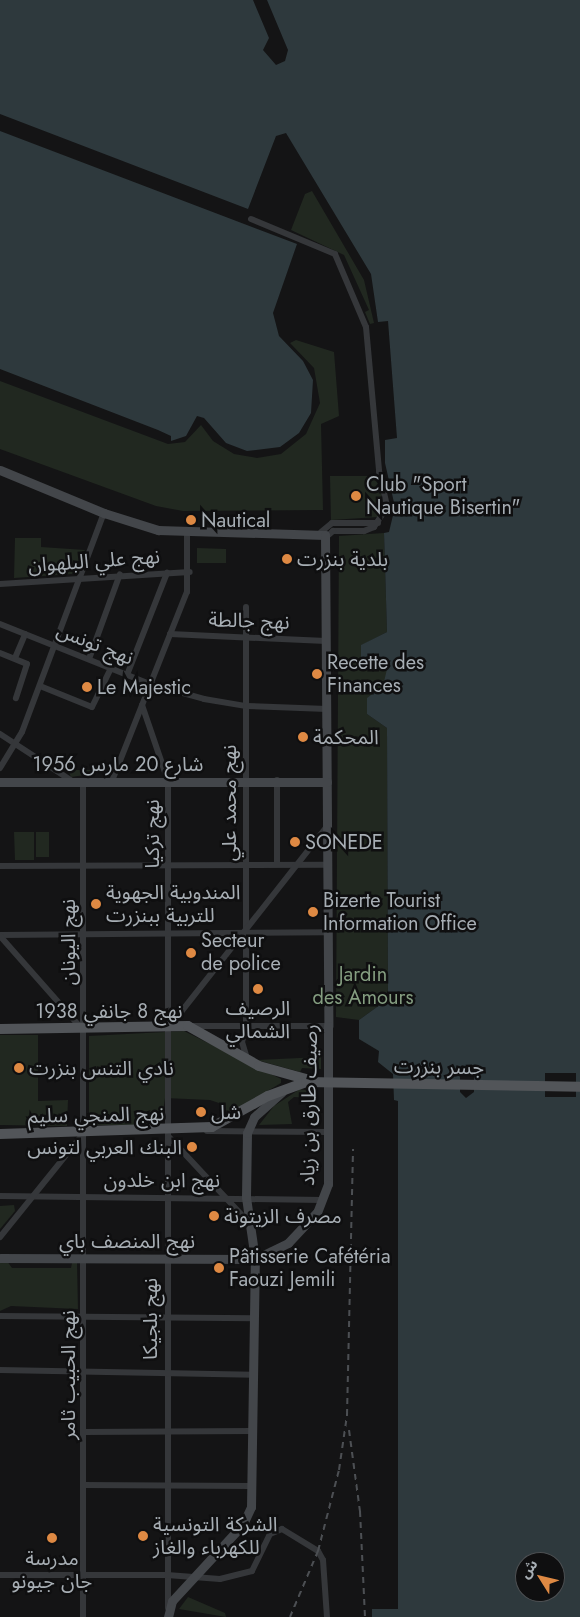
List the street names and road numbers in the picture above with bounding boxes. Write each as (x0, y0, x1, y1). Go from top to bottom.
street label: نهج علي البلهوان (27, 544, 161, 578)
street label: نهج جالطة (208, 608, 290, 634)
street label: نهج تونس (53, 618, 137, 670)
street label: نهج محمد علي (217, 745, 241, 861)
street label: شارع 20 مارس 1956 (33, 752, 203, 776)
street label: نهج تركيا (140, 799, 164, 869)
street label: نهج اليونان (56, 899, 80, 985)
street label: نهج 8 جانفي 1938 (35, 999, 183, 1023)
street label: رصيف طارق بن زياد (296, 1024, 322, 1186)
street label: جسر بنزرت (394, 1054, 484, 1080)
street label: نهج المنجي سليم (27, 1102, 165, 1128)
street label: نهج ابن خلدون (104, 1168, 220, 1192)
street label: نهج المنصف باي (59, 1229, 195, 1253)
street label: نهج بلجيكا (138, 1278, 162, 1360)
street label: نهج الحبيب ثامر (56, 1310, 80, 1440)

